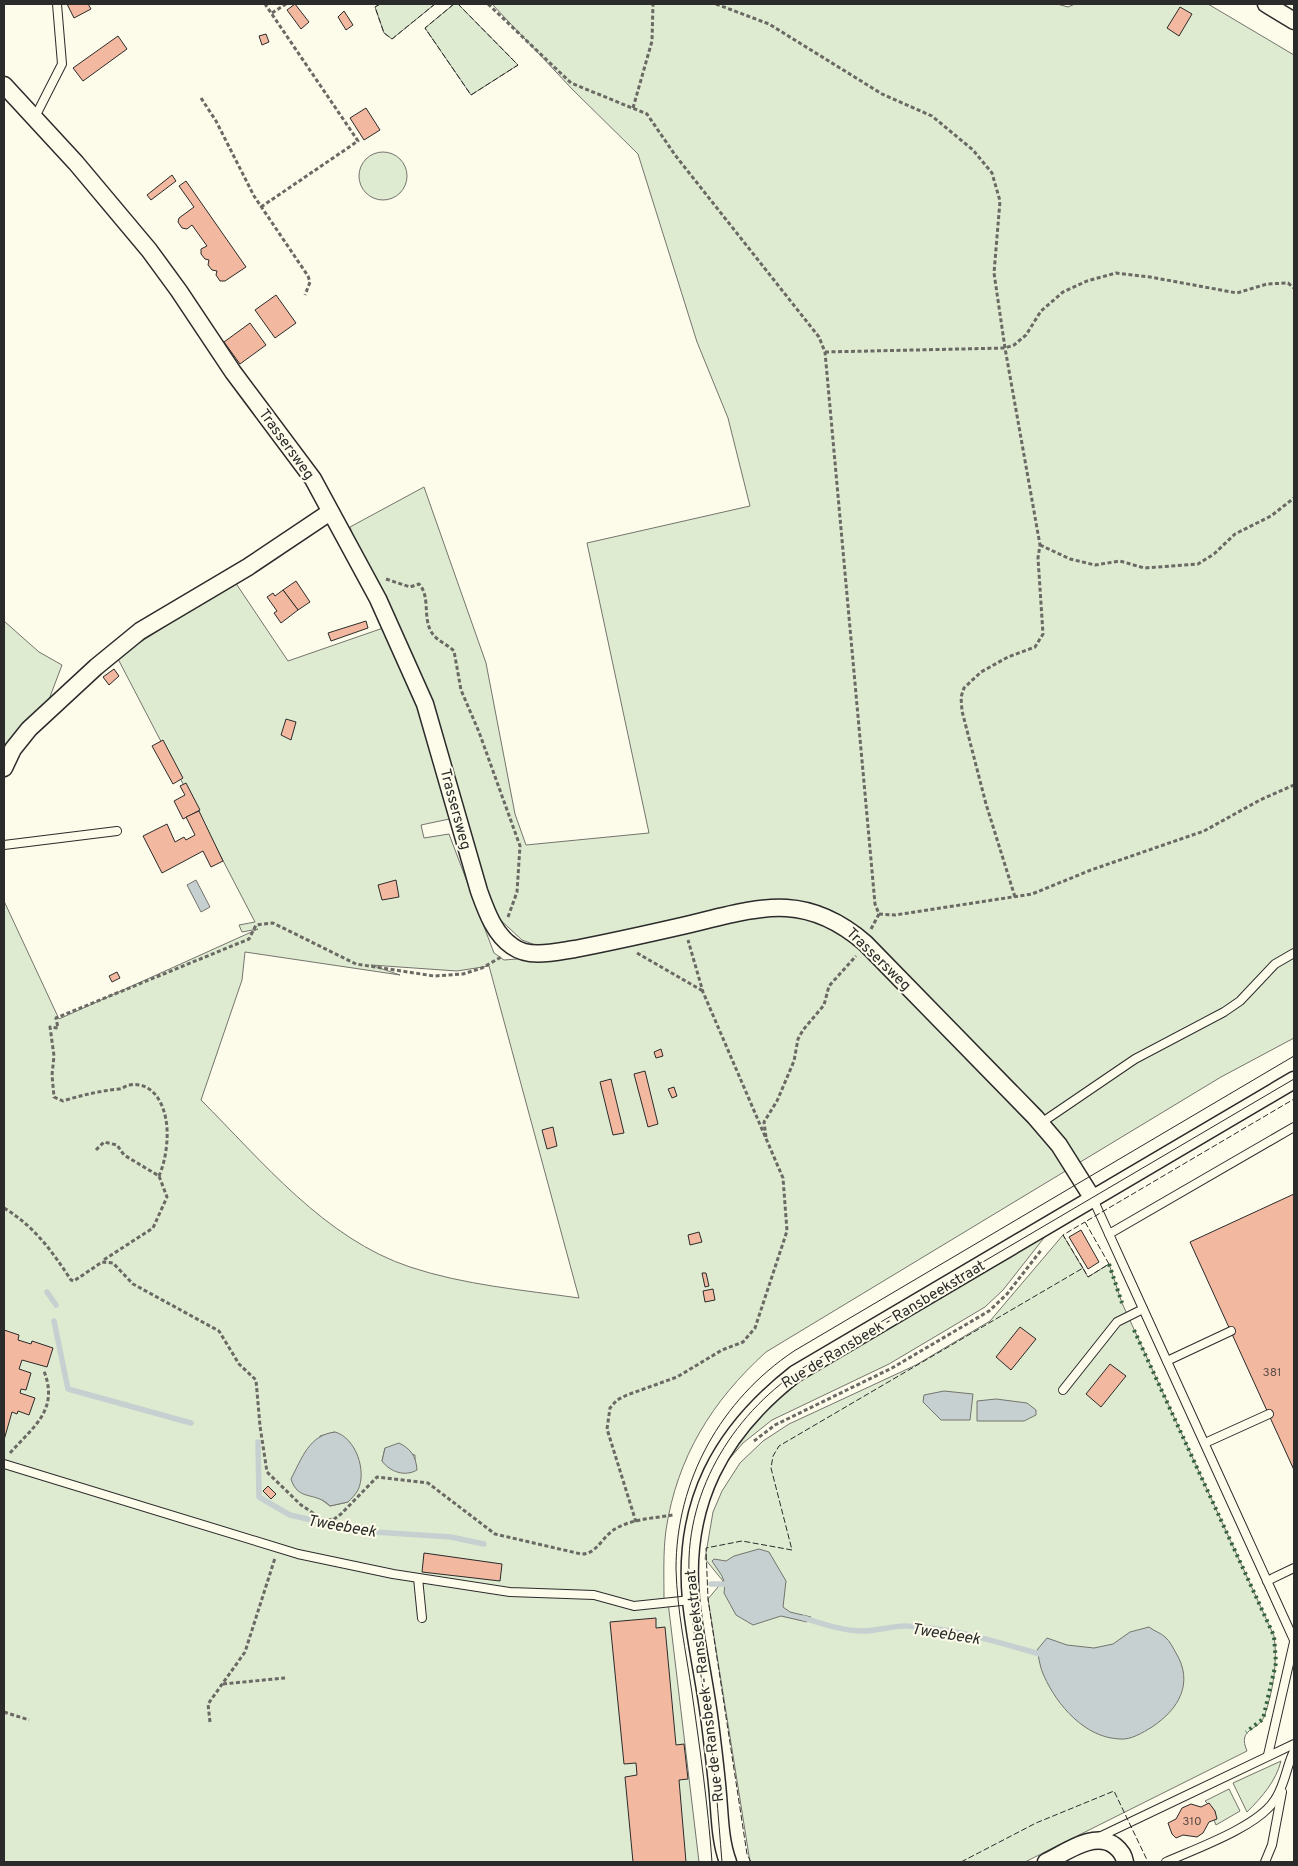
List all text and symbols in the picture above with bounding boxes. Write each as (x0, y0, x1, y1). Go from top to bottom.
street label: Trassersweg (254, 406, 318, 484)
street label: Trassersweg (435, 767, 474, 852)
street label: Trassersweg (842, 924, 914, 996)
street label: Rue de Ransbeek - Ransbeekstraat (779, 1257, 989, 1394)
house number: 381 (1262, 1365, 1282, 1381)
water label: Tweebeek (306, 1511, 378, 1543)
street label: Rue de Ransbeek - Ransbeekstraat (682, 1568, 729, 1803)
water label: Tweebeek (910, 1620, 982, 1650)
house number: 310 (1182, 1814, 1202, 1830)

